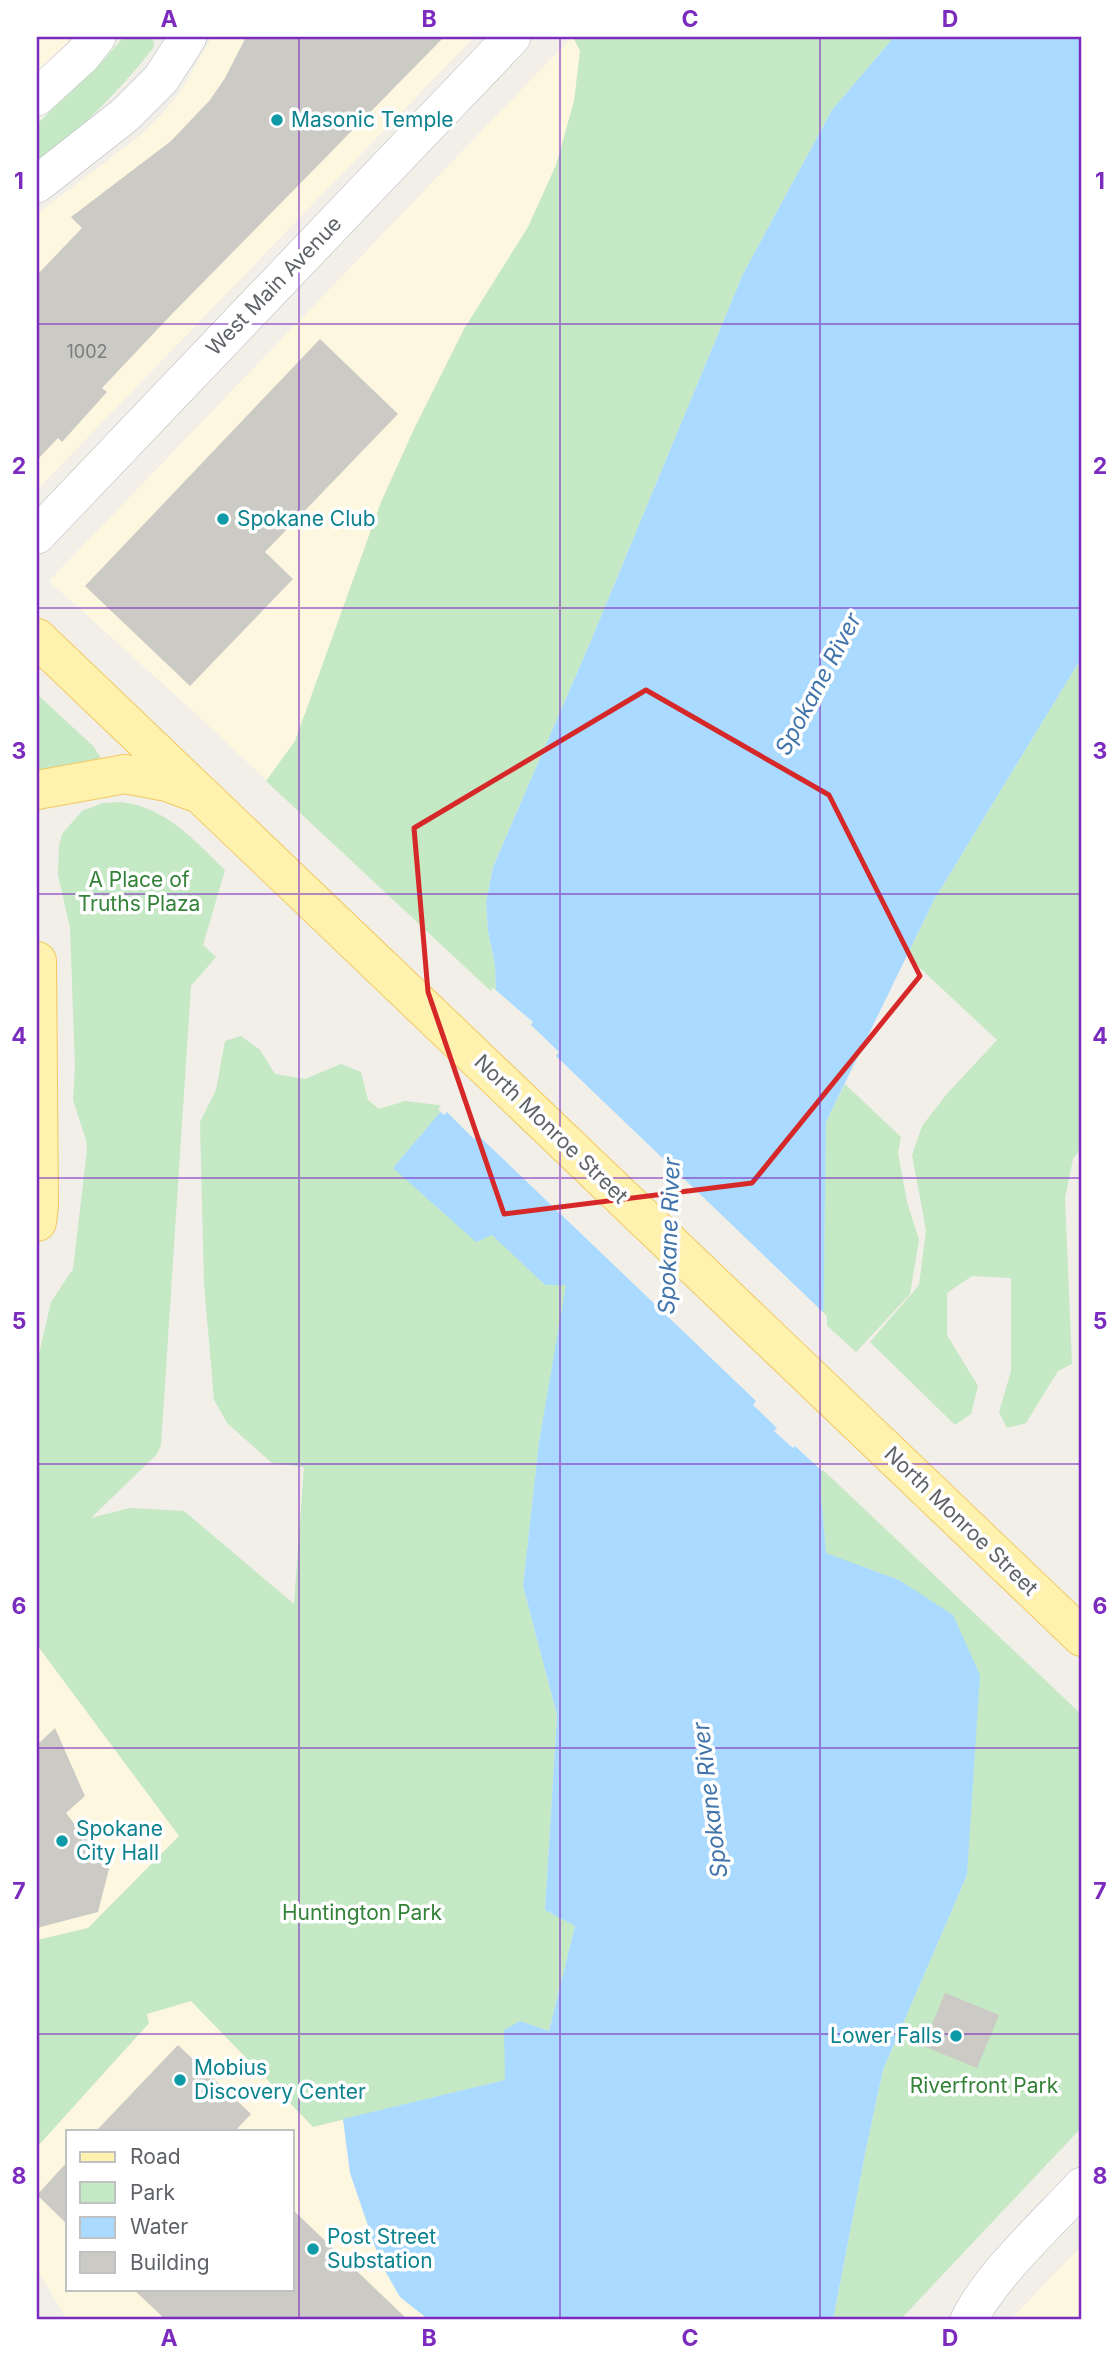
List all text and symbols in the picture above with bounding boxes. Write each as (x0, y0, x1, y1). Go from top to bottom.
text: A (160, 5, 178, 33)
text: B (421, 5, 437, 33)
text: C (681, 5, 699, 33)
text: D (942, 5, 958, 33)
place label: Masonic Temple (291, 107, 454, 132)
marker: Masonic Temple (269, 112, 285, 128)
text: 1 (14, 167, 24, 195)
text: 1 (1095, 167, 1105, 195)
street label: West Main Avenue (201, 211, 346, 360)
house number: 1002 (66, 341, 108, 362)
text: 2 (12, 452, 26, 480)
text: 2 (1093, 452, 1107, 480)
place label: Spokane Club (237, 506, 376, 531)
marker: Spokane Club (215, 511, 231, 527)
water label: Spokane River (769, 607, 868, 760)
text: 3 (12, 737, 26, 765)
text: 3 (1093, 737, 1107, 765)
park label: A Place of Truths Plaza (78, 867, 200, 916)
text: 4 (11, 1022, 27, 1050)
text: 4 (1092, 1022, 1108, 1050)
street label: North Monroe Street (470, 1049, 633, 1208)
water label: Spokane River (652, 1156, 686, 1315)
text: 5 (12, 1307, 26, 1335)
text: 5 (1093, 1307, 1107, 1335)
street label: North Monroe Street (880, 1441, 1043, 1600)
text: 6 (12, 1592, 26, 1620)
text: 6 (1093, 1592, 1107, 1620)
water label: Spokane River (686, 1719, 733, 1880)
place label: Spokane City Hall (76, 1816, 163, 1865)
marker: Spokane City Hall (54, 1833, 70, 1849)
text: 7 (12, 1877, 26, 1905)
text: 7 (1093, 1877, 1107, 1905)
park label: Huntington Park (282, 1900, 443, 1925)
place label: Lower Falls (830, 2023, 942, 2048)
marker: Lower Falls (948, 2028, 964, 2044)
place label: Mobius Discovery Center (194, 2055, 366, 2104)
marker: Mobius Discovery Center (172, 2072, 188, 2088)
park label: Riverfront Park (910, 2073, 1059, 2098)
legend (66, 2130, 294, 2290)
text: Road (130, 2144, 181, 2169)
text: 8 (12, 2162, 26, 2190)
text: 8 (1093, 2162, 1107, 2190)
text: Park (130, 2180, 175, 2205)
text: Water (130, 2214, 188, 2239)
place label: Post Street Substation (327, 2224, 436, 2273)
marker: Post Street Substation (305, 2241, 321, 2257)
text: Building (130, 2250, 210, 2275)
text: A (160, 2324, 178, 2352)
text: B (421, 2324, 437, 2352)
text: C (681, 2324, 699, 2352)
text: D (942, 2324, 958, 2352)

